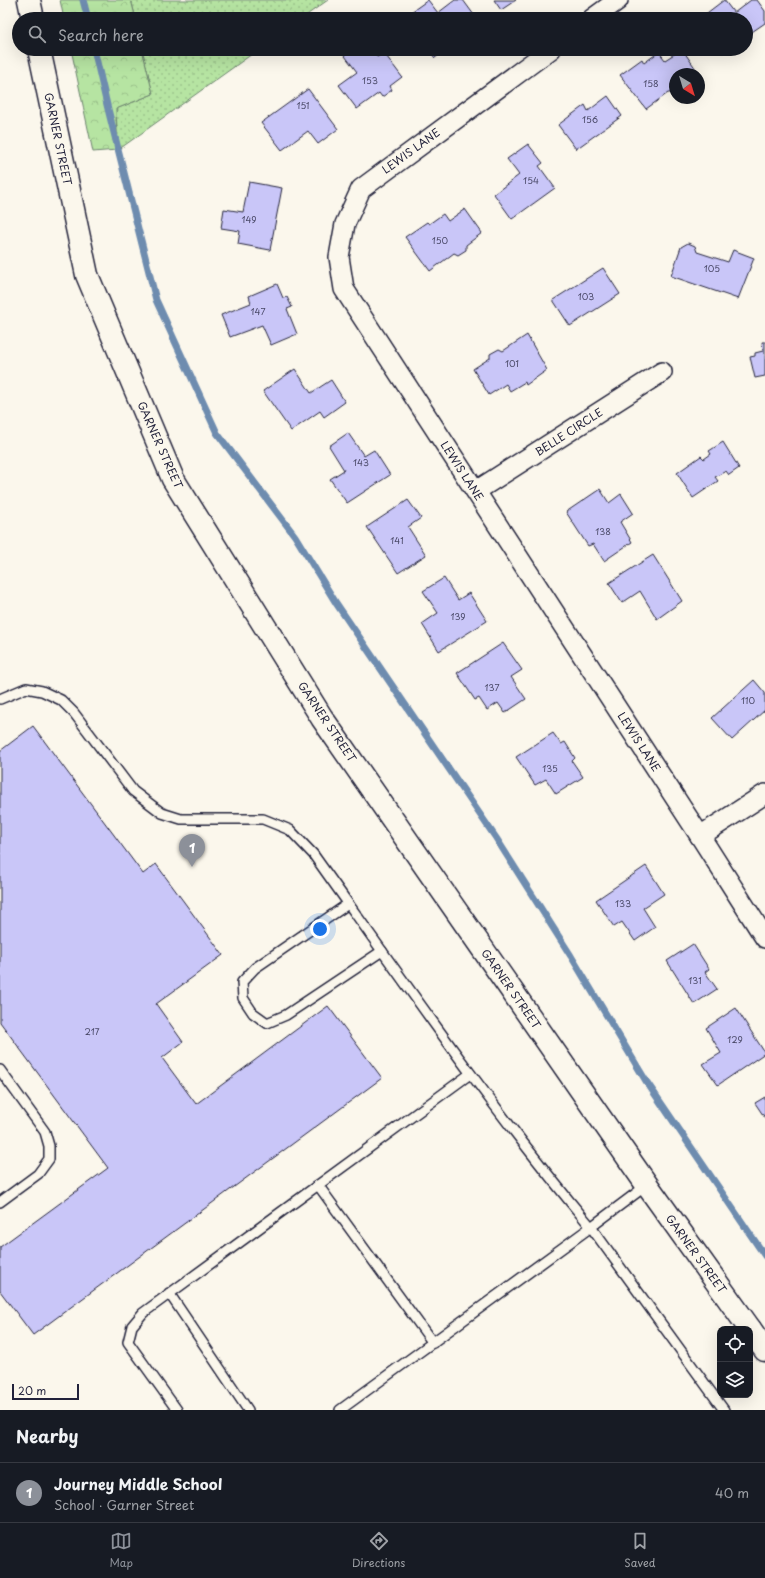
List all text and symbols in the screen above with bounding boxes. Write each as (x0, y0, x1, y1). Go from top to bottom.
search box (12, 12, 753, 56)
icon: search (26, 23, 48, 45)
text: Search here (58, 23, 144, 46)
north arrow (669, 68, 705, 104)
house number: 153 (362, 73, 378, 87)
house number: 158 (643, 76, 659, 90)
street label: GARNER STREET (40, 91, 77, 187)
house number: 151 (296, 98, 310, 112)
house number: 156 (582, 112, 598, 126)
street label: LEWIS LANE (378, 124, 443, 178)
house number: 154 (523, 173, 539, 187)
house number: 149 (241, 212, 257, 226)
house number: 150 (432, 233, 449, 247)
house number: 105 (704, 261, 720, 275)
house number: 103 (578, 289, 594, 303)
house number: 147 (251, 304, 265, 318)
house number: 101 (505, 356, 519, 370)
street label: GARNER STREET (134, 398, 188, 492)
street label: BELLE CIRCLE (531, 403, 606, 460)
street label: LEWIS LANE (437, 438, 488, 504)
house number: 143 (353, 455, 369, 469)
house number: 138 (595, 524, 611, 538)
house number: 141 (390, 533, 404, 547)
house number: 139 (450, 609, 466, 623)
street label: GARNER STREET (294, 678, 361, 766)
house number: 137 (485, 680, 499, 694)
house number: 110 (741, 693, 755, 707)
street label: LEWIS LANE (614, 709, 665, 775)
house number: 135 (542, 761, 558, 775)
pin: 1 (179, 834, 205, 867)
house number: 133 (615, 896, 631, 910)
your location (310, 919, 330, 939)
street label: GARNER STREET (477, 945, 546, 1032)
house number: 131 (688, 973, 702, 987)
house number: 217 (84, 1024, 100, 1038)
house number: 129 (727, 1032, 743, 1046)
street label: GARNER STREET (662, 1211, 731, 1297)
map controls (717, 1326, 753, 1398)
button: locate (717, 1326, 753, 1362)
button: layers (717, 1362, 753, 1398)
scale bar (12, 1382, 79, 1401)
text: 20 m (18, 1382, 46, 1399)
text: Nearby (16, 1423, 78, 1449)
text: Journey Middle School (54, 1472, 222, 1495)
text: 1 (26, 1483, 32, 1502)
text: 40 m (715, 1483, 749, 1502)
text: School · Garner Street (54, 1495, 194, 1514)
tab: Map (109, 1530, 133, 1571)
tab: Directions (352, 1530, 405, 1571)
tab: Saved (624, 1530, 656, 1571)

